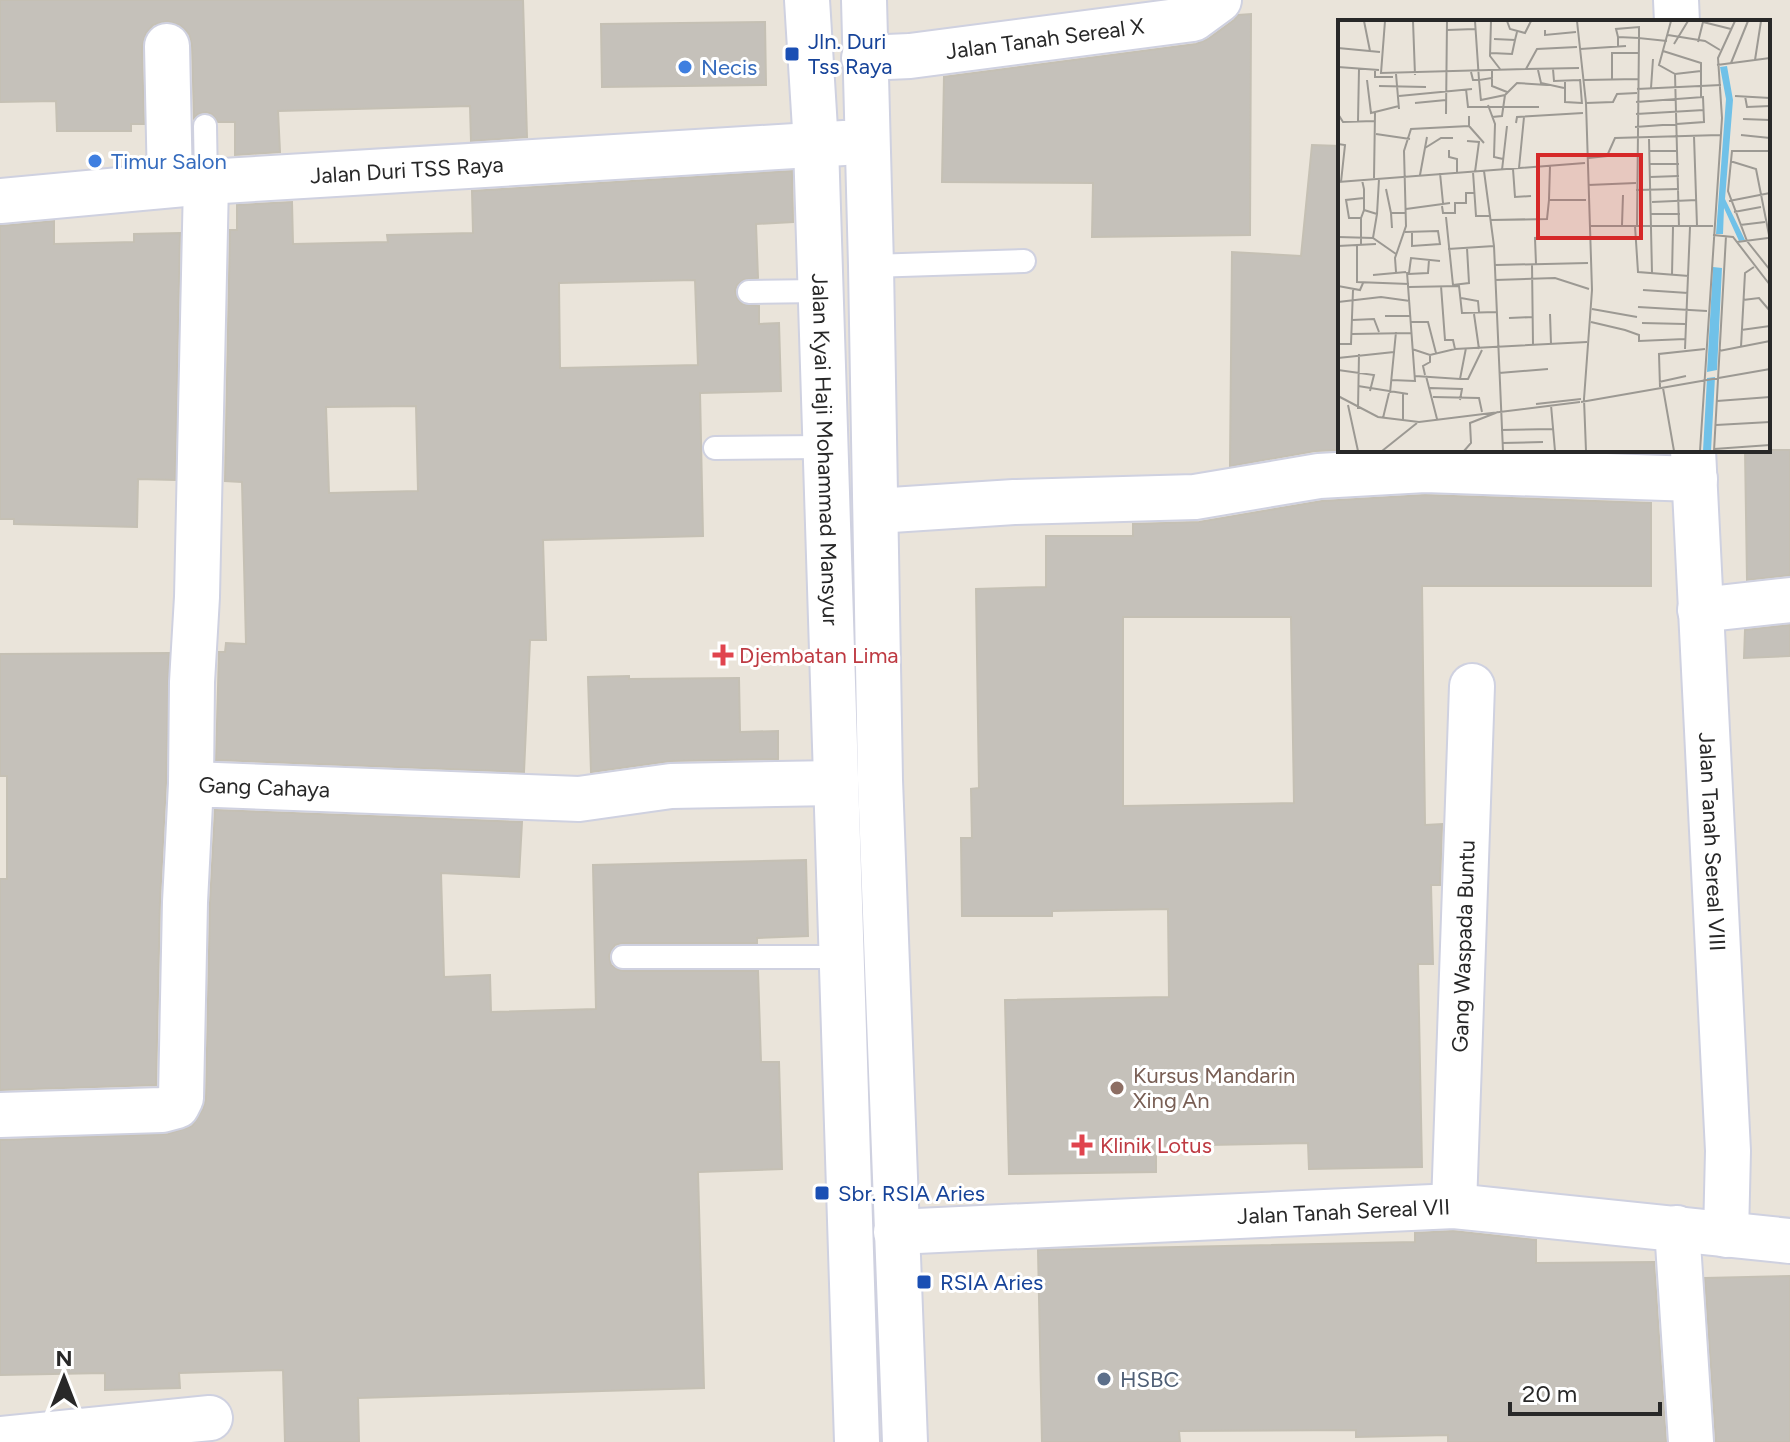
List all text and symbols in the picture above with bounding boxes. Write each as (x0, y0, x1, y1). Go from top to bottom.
street label: Jalan Tanah Sereal X (944, 12, 1146, 65)
inset map (1338, 20, 1770, 452)
place label: Jln. Duri Tss Raya (808, 28, 892, 80)
marker: Jln. Duri Tss Raya (783, 45, 801, 63)
place label: Necis (701, 54, 757, 81)
marker: Necis (676, 58, 694, 76)
place label: Timur Salon (111, 148, 227, 175)
street label: Jalan Duri TSS Raya (309, 150, 504, 189)
marker: Timur Salon (86, 152, 104, 170)
street label: Jalan Kyai Haji Mohammad Mansyur (807, 273, 845, 627)
place label: Djembatan Lima (739, 642, 899, 669)
marker: Djembatan Lima (714, 646, 732, 664)
street label: Jalan Tanah Sereal VIII (1694, 731, 1731, 952)
street label: Gang Cahaya (198, 771, 330, 803)
street label: Gang Waspada Buntu (1446, 839, 1480, 1053)
place label: Kursus Mandarin Xing An (1133, 1062, 1295, 1114)
marker: Kursus Mandarin Xing An (1108, 1079, 1126, 1097)
place label: Klinik Lotus (1100, 1132, 1212, 1159)
marker: Klinik Lotus (1071, 1134, 1093, 1156)
place label: Sbr. RSIA Aries (838, 1180, 985, 1207)
marker: Sbr. RSIA Aries (813, 1184, 831, 1202)
street label: Jalan Tanah Sereal VII (1236, 1193, 1451, 1230)
place label: RSIA Aries (940, 1269, 1043, 1296)
marker: RSIA Aries (915, 1273, 933, 1291)
north arrow (24, 1338, 104, 1418)
text: N (55, 1345, 73, 1372)
place label: HSBC (1120, 1366, 1179, 1393)
scale bar (1510, 1366, 1660, 1416)
marker: HSBC (1095, 1370, 1113, 1388)
text: 20 m (1522, 1379, 1577, 1408)

